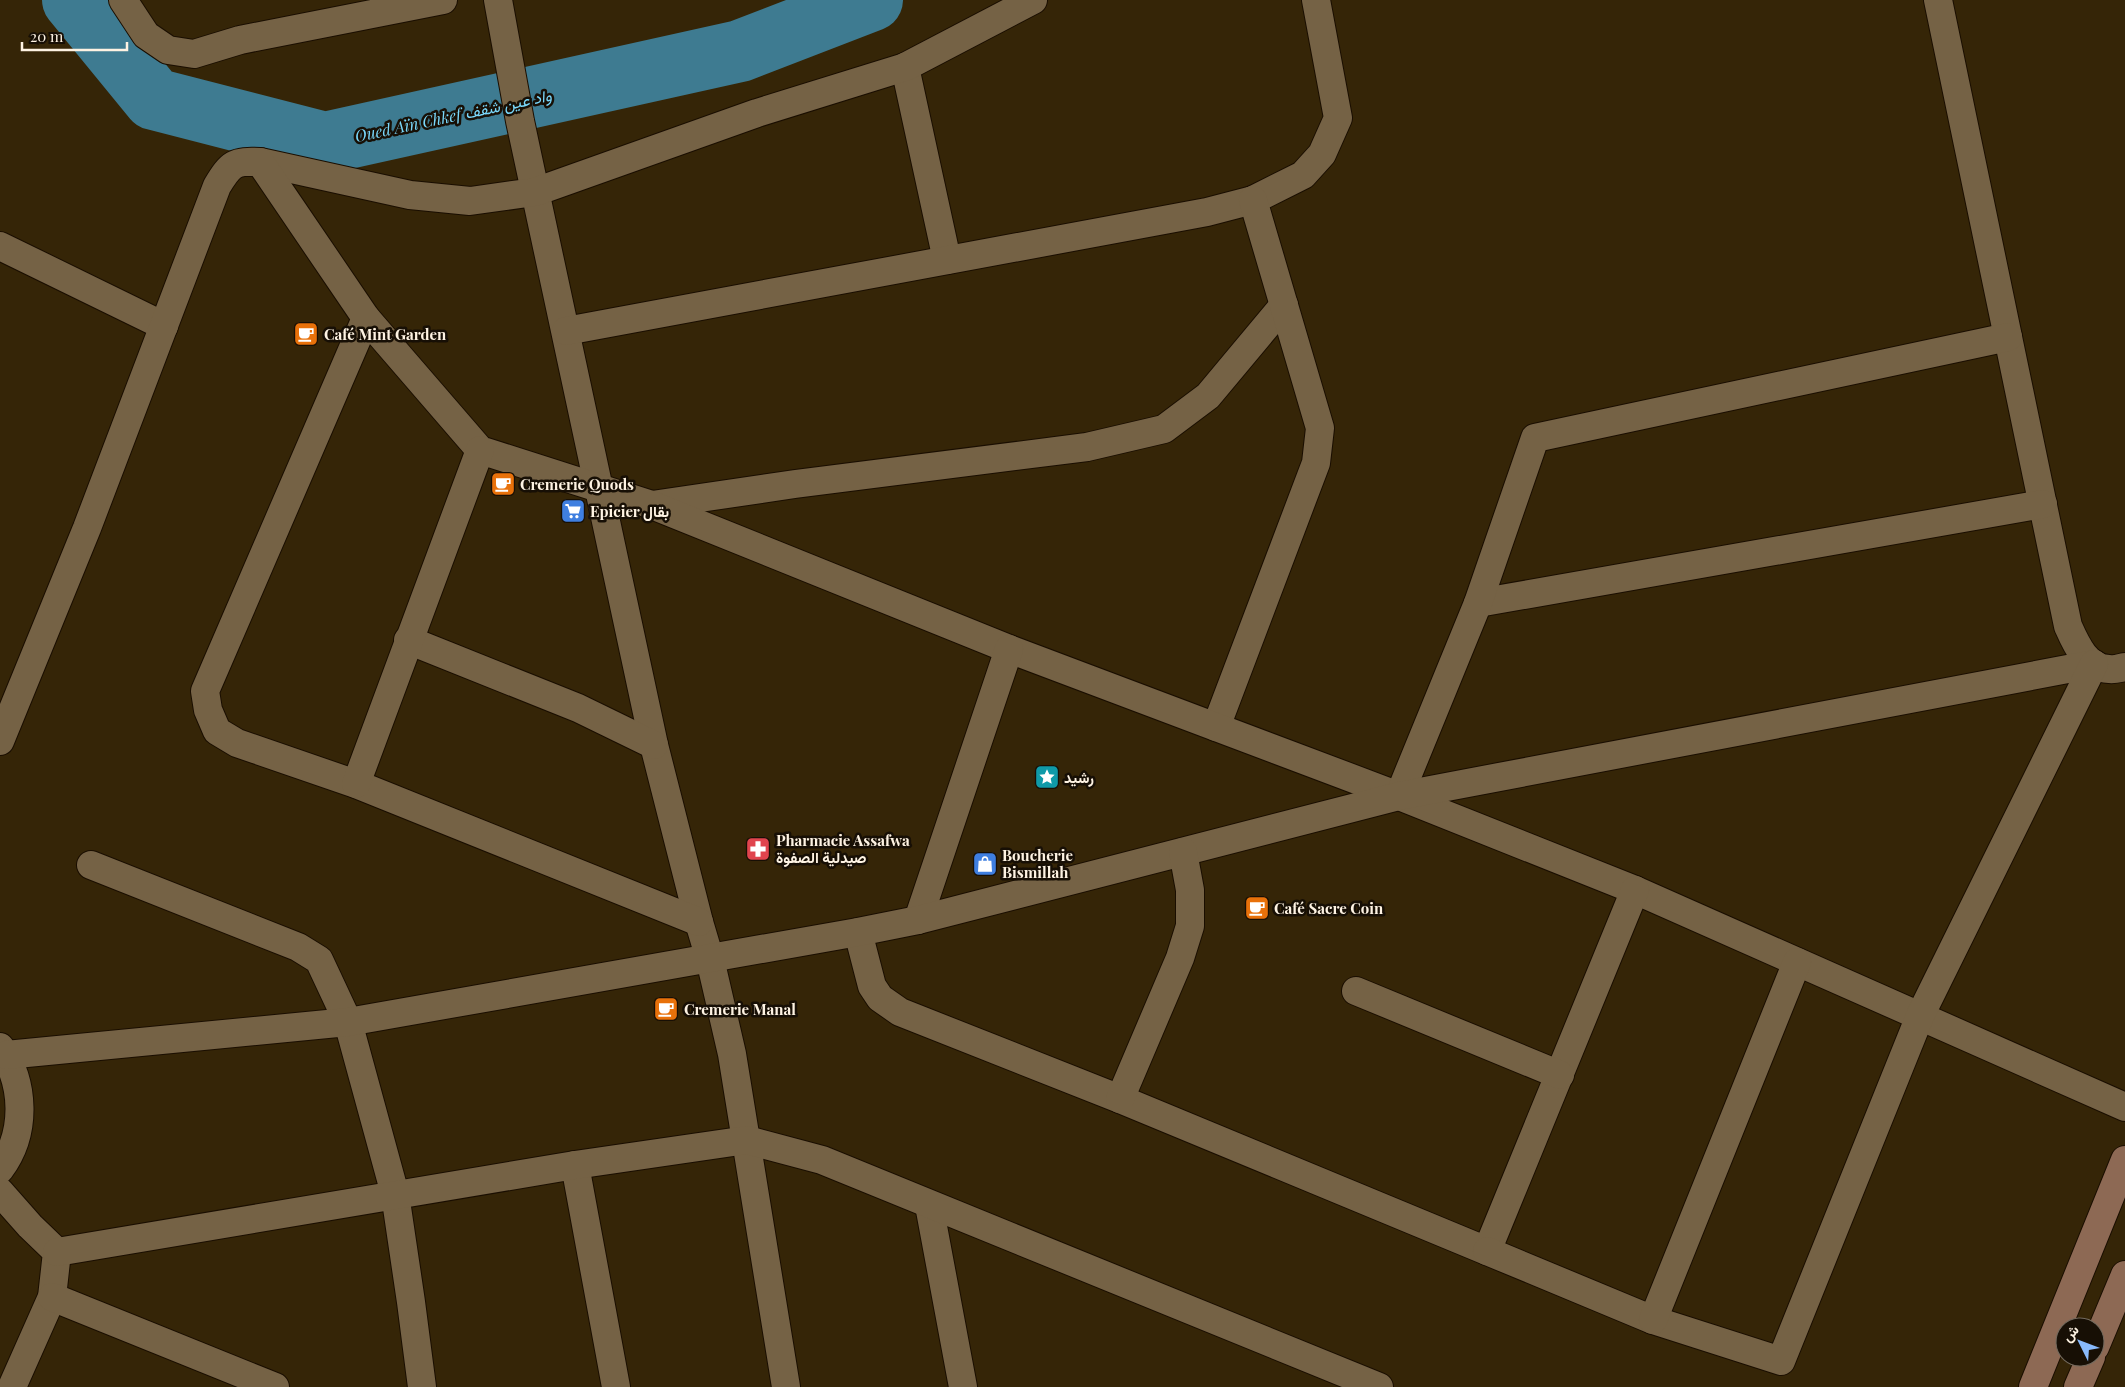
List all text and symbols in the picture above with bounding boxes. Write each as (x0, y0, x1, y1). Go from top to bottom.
scale bar (22, 20, 128, 52)
text: 20 m (30, 26, 64, 46)
water label: Oued Aïn Chkef واد عين شقف (353, 84, 553, 147)
cafe icon: Café Mint Garden (293, 321, 319, 347)
place label: Café Mint Garden (324, 324, 447, 344)
cafe icon: Cremerie Quods (490, 471, 516, 497)
place label: Cremerie Quods (520, 474, 634, 494)
supermarket icon: Epicier بقال (560, 498, 586, 524)
place label: Epicier بقال (590, 501, 669, 521)
place icon: رشيد (1034, 764, 1060, 790)
place label: رشيد (1064, 767, 1094, 787)
place label: Pharmacie Assafwa صيدلية الصفوة (776, 830, 910, 867)
pharmacy icon: Pharmacie Assafwa صيدلية الصفوة (745, 836, 771, 862)
place label: Boucherie Bismillah (1002, 845, 1073, 882)
shop icon: Boucherie Bismillah (972, 851, 998, 877)
cafe icon: Café Sacre Coin (1244, 895, 1270, 921)
place label: Café Sacre Coin (1274, 898, 1384, 918)
cafe icon: Cremerie Manal (653, 996, 679, 1022)
place label: Cremerie Manal (684, 999, 796, 1019)
north arrow (2055, 1317, 2105, 1367)
text: ش (2057, 1320, 2083, 1346)

